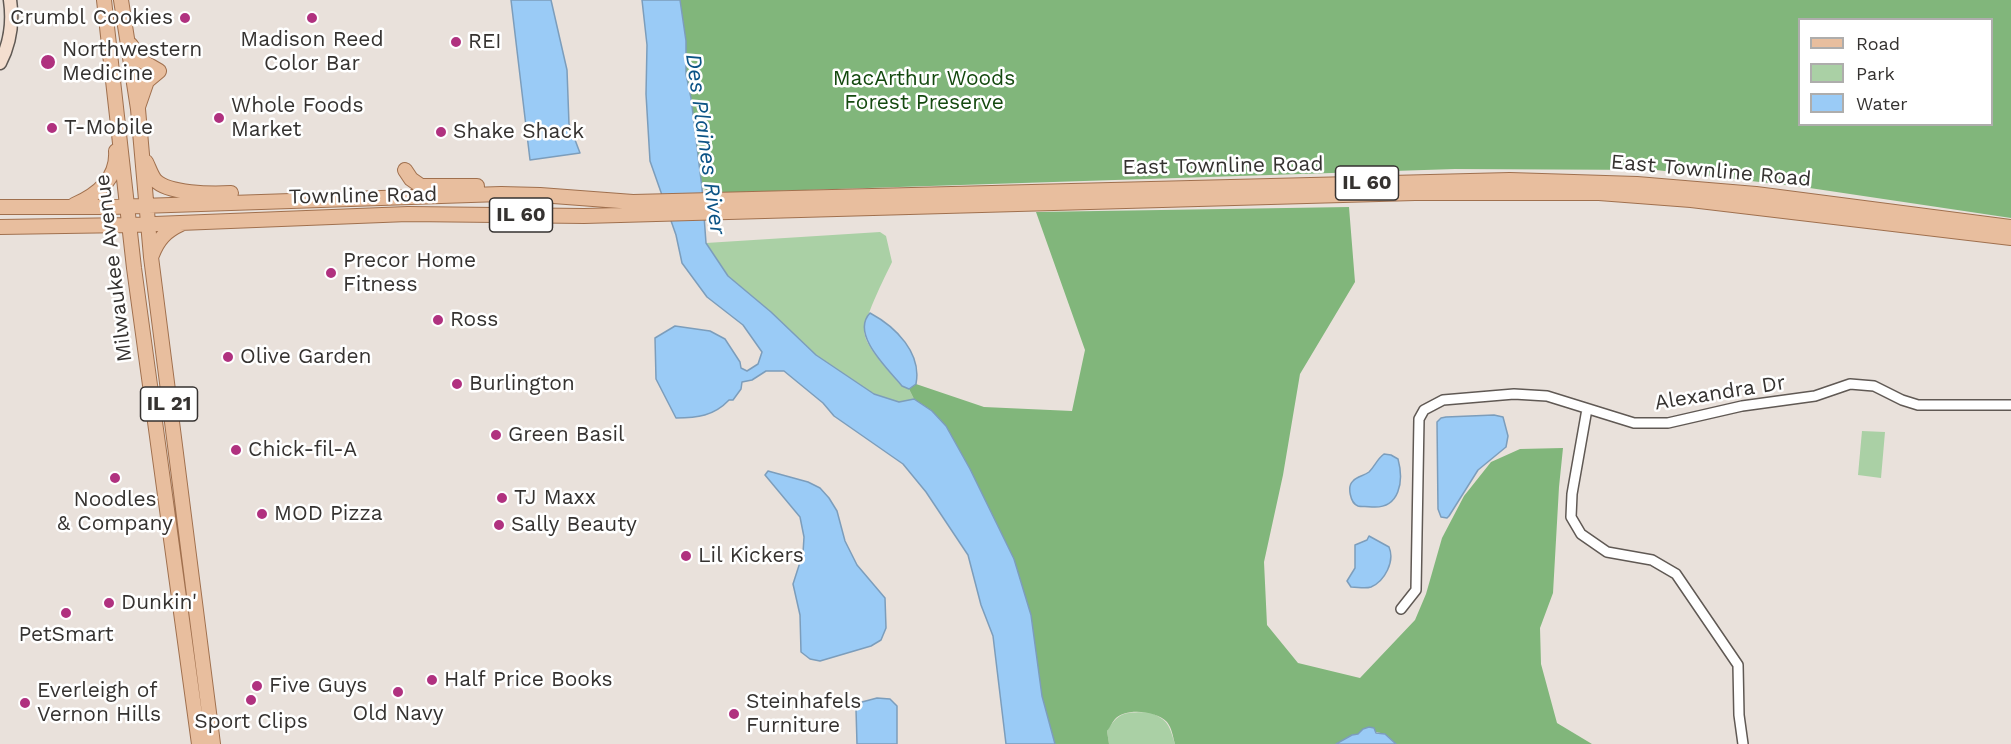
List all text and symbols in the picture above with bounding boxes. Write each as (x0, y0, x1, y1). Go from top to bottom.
place label: Crumbl Cookies (10, 5, 173, 31)
marker: Crumbl Cookies (178, 11, 192, 25)
marker: Madison Reed Color Bar (305, 11, 319, 25)
legend (1798, 18, 1993, 126)
place label: Madison Reed Color Bar (240, 27, 384, 77)
place label: REI (468, 29, 502, 55)
text: Road (1856, 33, 1900, 54)
marker: REI (449, 35, 463, 49)
place label: Northwestern Medicine (62, 37, 202, 87)
water label: Des Plaines River (679, 52, 731, 236)
marker: Northwestern Medicine (39, 53, 57, 71)
text: Park (1856, 63, 1895, 84)
park label: MacArthur Woods Forest Preserve (833, 66, 1015, 116)
place label: Whole Foods Market (231, 93, 364, 143)
text: Water (1856, 93, 1908, 114)
marker: Whole Foods Market (212, 111, 226, 125)
place label: T-Mobile (64, 115, 153, 141)
place label: Shake Shack (453, 119, 584, 145)
marker: T-Mobile (45, 121, 59, 135)
marker: Shake Shack (434, 125, 448, 139)
street label: East Townline Road (1610, 150, 1812, 192)
street label: East Townline Road (1122, 152, 1324, 180)
road number: IL 60 (1336, 166, 1398, 200)
street label: Milwaukee Avenue (90, 173, 138, 363)
street label: Townline Road (288, 182, 438, 210)
road number: IL 60 (490, 198, 552, 232)
place label: Precor Home Fitness (343, 248, 476, 298)
marker: Precor Home Fitness (324, 266, 338, 280)
place label: Ross (450, 307, 498, 333)
marker: Ross (431, 313, 445, 327)
place label: Olive Garden (240, 344, 372, 370)
marker: Olive Garden (221, 350, 235, 364)
street label: Alexandra Dr (1653, 370, 1787, 416)
place label: Burlington (469, 371, 575, 397)
marker: Burlington (450, 377, 464, 391)
road number: IL 21 (140, 387, 198, 421)
place label: Green Basil (508, 422, 625, 448)
marker: Green Basil (489, 428, 503, 442)
place label: Chick-fil-A (248, 437, 357, 463)
marker: Chick-fil-A (229, 443, 243, 457)
marker: Noodles & Company (108, 471, 122, 485)
place label: TJ Maxx (514, 485, 596, 511)
place label: Noodles & Company (57, 487, 173, 537)
marker: TJ Maxx (495, 491, 509, 505)
place label: MOD Pizza (274, 501, 383, 527)
marker: MOD Pizza (255, 507, 269, 521)
place label: Sally Beauty (511, 512, 637, 538)
marker: Sally Beauty (492, 518, 506, 532)
place label: Lil Kickers (698, 543, 804, 569)
marker: Lil Kickers (679, 549, 693, 563)
place label: Dunkin' (121, 590, 197, 616)
marker: Dunkin' (102, 596, 116, 610)
marker: PetSmart (59, 606, 73, 620)
place label: PetSmart (18, 622, 114, 648)
place label: Half Price Books (444, 667, 613, 693)
place label: Five Guys (269, 673, 367, 699)
marker: Half Price Books (425, 673, 439, 687)
place label: Everleigh of Vernon Hills (37, 678, 161, 728)
marker: Five Guys (250, 679, 264, 693)
marker: Old Navy (391, 685, 405, 699)
place label: Steinhafels Furniture (746, 689, 861, 739)
marker: Sport Clips (244, 693, 258, 707)
marker: Everleigh of Vernon Hills (18, 696, 32, 710)
place label: Old Navy (352, 701, 444, 727)
marker: Steinhafels Furniture (727, 707, 741, 721)
place label: Sport Clips (194, 709, 308, 735)

